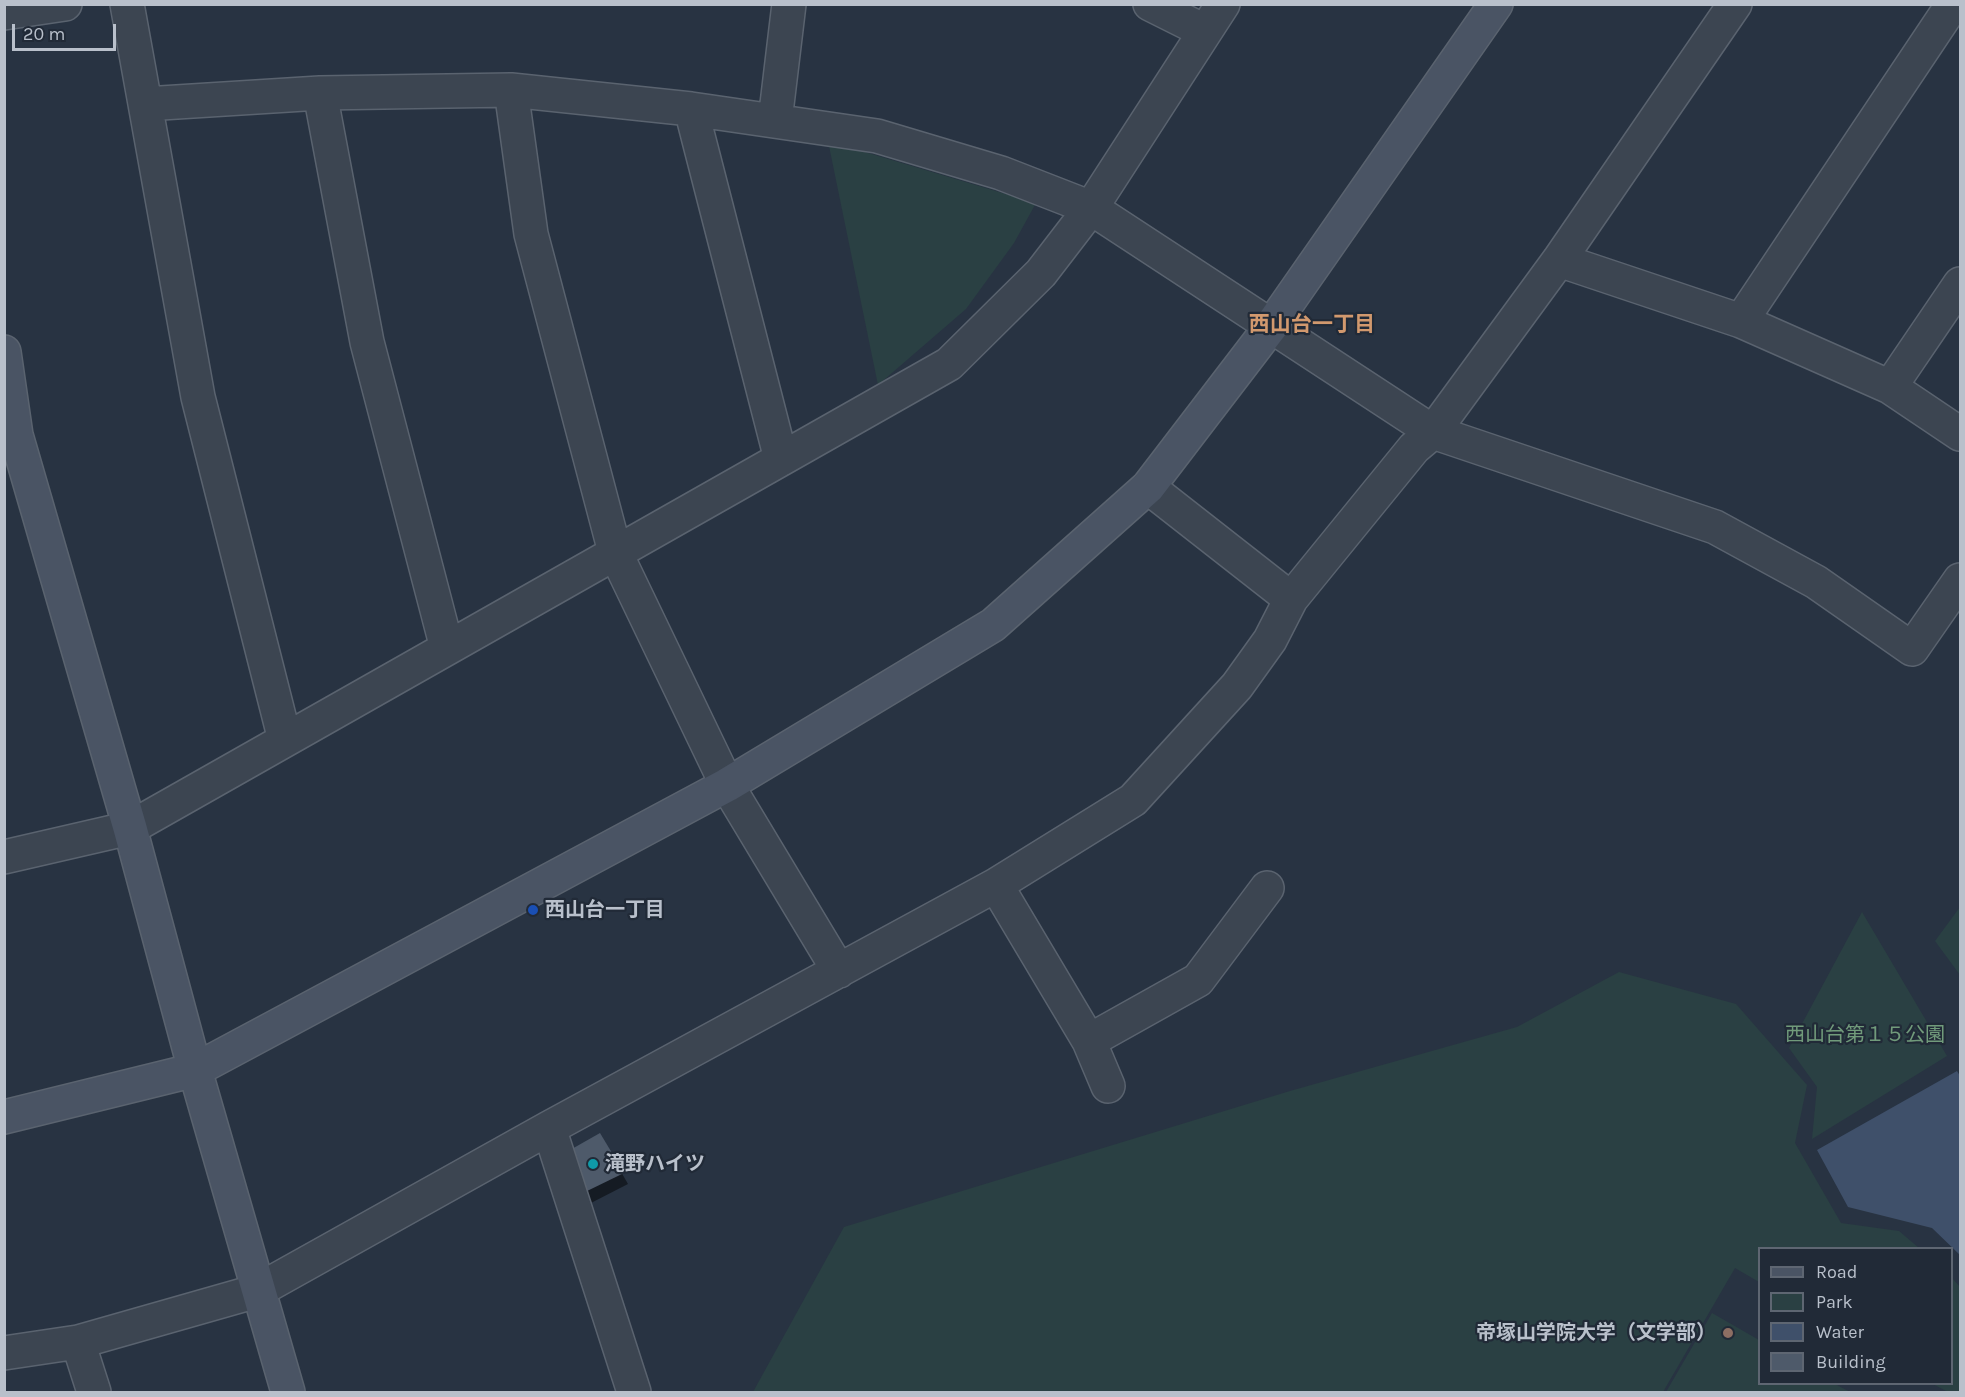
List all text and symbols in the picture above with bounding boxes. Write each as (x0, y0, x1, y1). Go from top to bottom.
scale bar (15, 12, 118, 50)
text: 20 m (23, 23, 65, 45)
district label: 西山台一丁目 (1249, 312, 1375, 338)
place label: 西山台一丁目 (545, 898, 665, 922)
marker: 西山台一丁目 (526, 903, 540, 917)
park label: 西山台第１５公園 (1785, 1023, 1945, 1047)
place label: 滝野ハイツ (605, 1152, 705, 1176)
marker: 滝野ハイツ (586, 1157, 600, 1171)
legend (1758, 1247, 1953, 1385)
text: Road (1816, 1261, 1857, 1283)
text: Park (1816, 1291, 1853, 1313)
place label: 帝塚山学院大学（文学部） (1476, 1321, 1716, 1345)
text: Water (1816, 1321, 1864, 1343)
marker: 帝塚山学院大学（文学部） (1721, 1326, 1735, 1340)
text: Building (1816, 1351, 1886, 1373)

